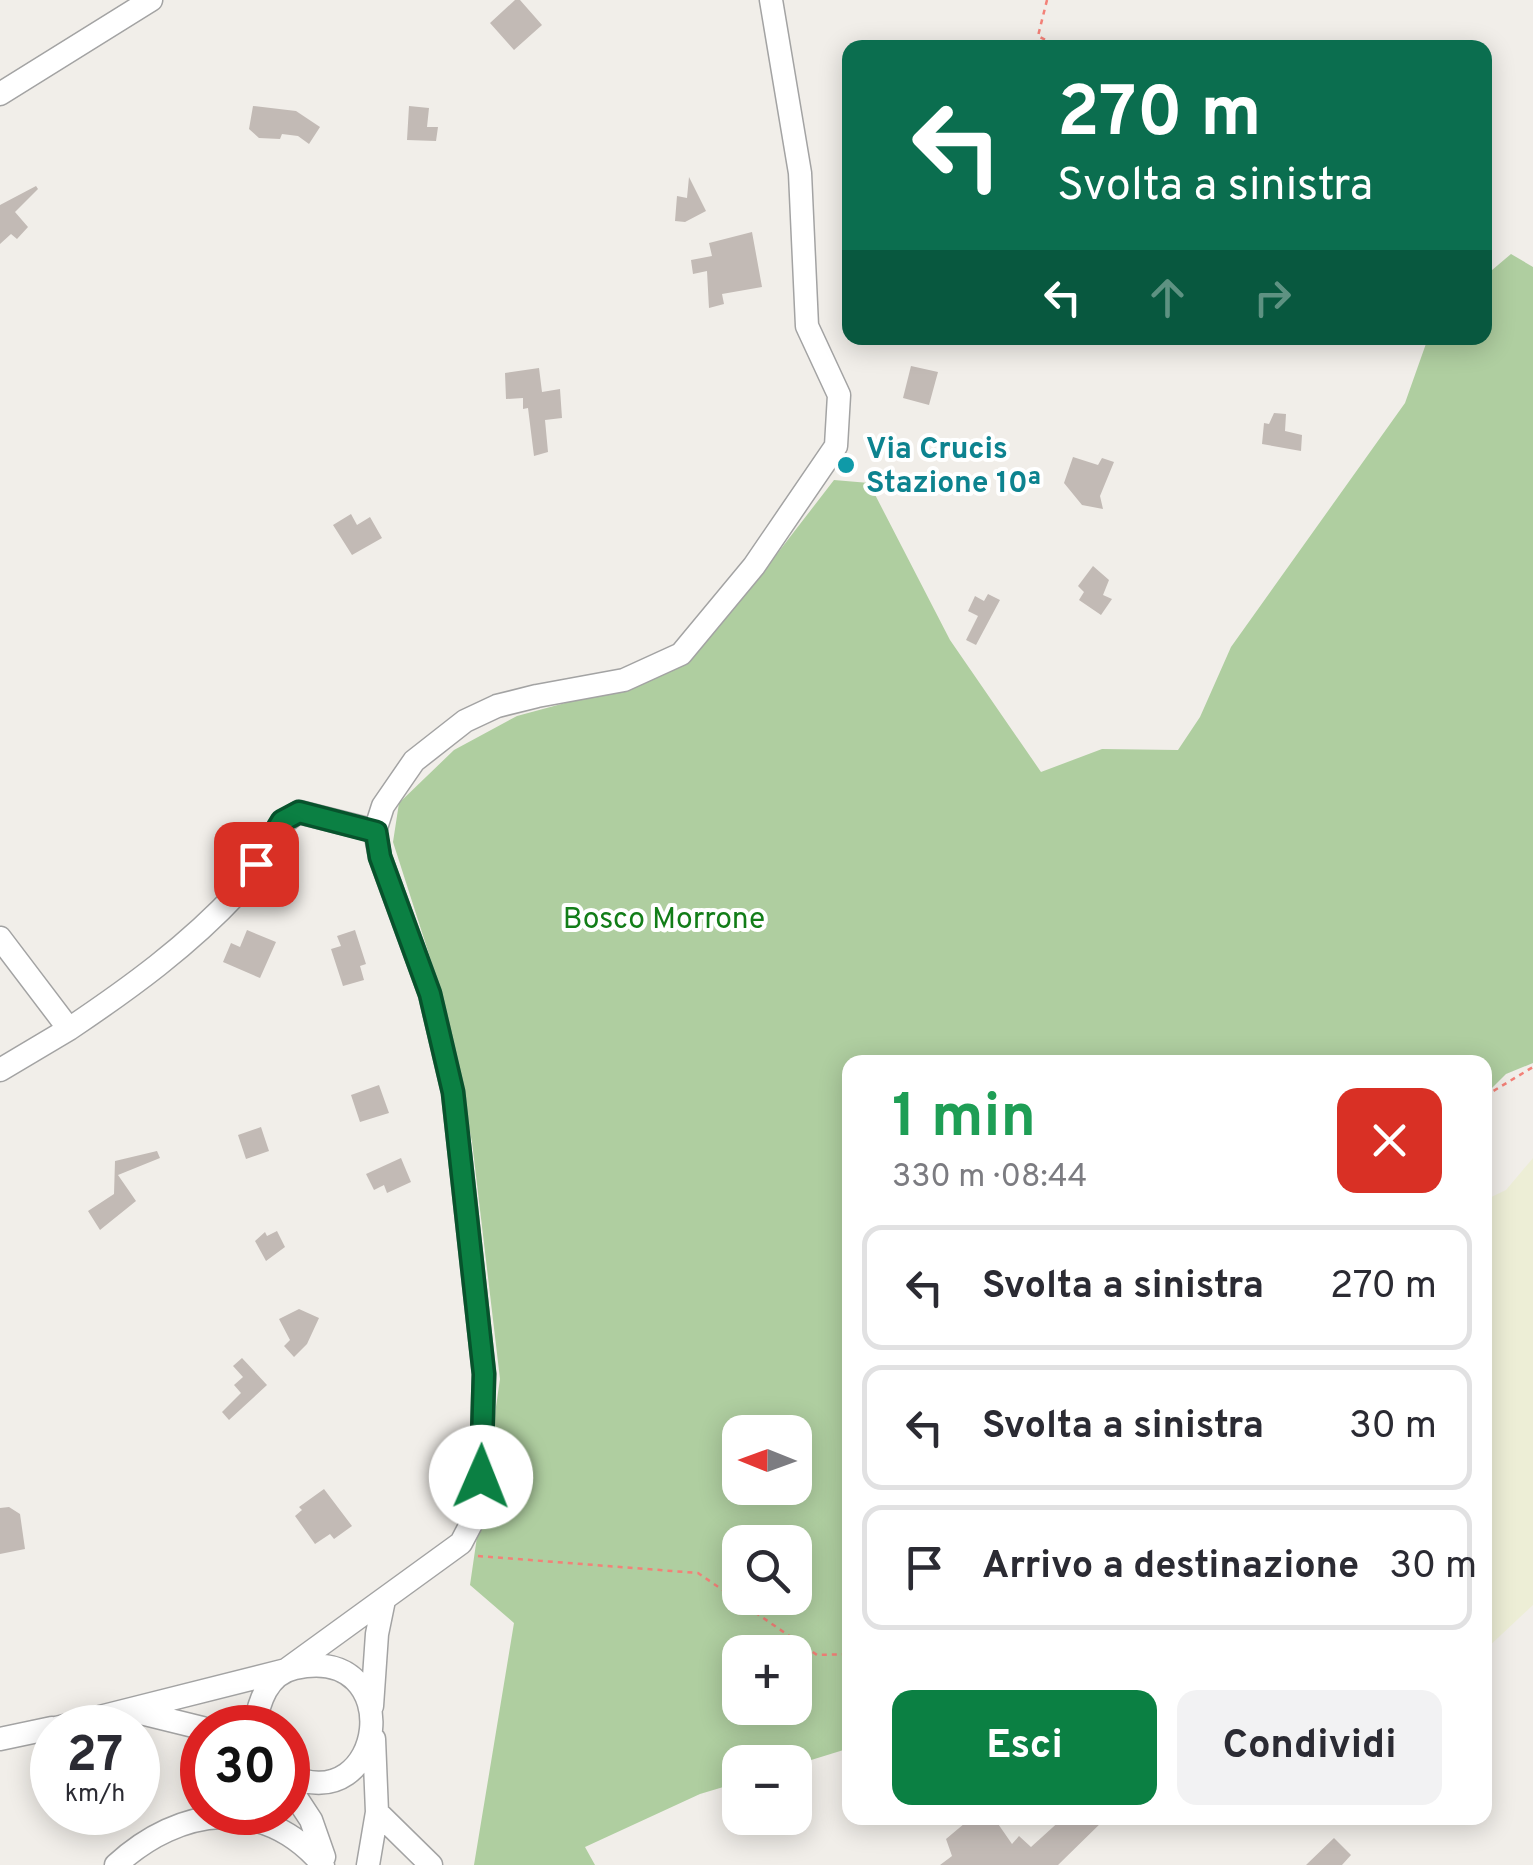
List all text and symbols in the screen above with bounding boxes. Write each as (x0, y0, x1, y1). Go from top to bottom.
text: 270 m (1057, 72, 1262, 161)
icon: left (892, 80, 1022, 210)
text: Svolta a sinistra (1057, 159, 1373, 216)
icon: left (1035, 270, 1090, 325)
icon: ahead (1140, 270, 1195, 325)
icon: right (1245, 270, 1300, 325)
place label: Via Crucis Stazione 10ª (866, 432, 1041, 503)
marker: Via Crucis Stazione 10ª (835, 454, 857, 476)
pin (214, 822, 299, 907)
icon: arrive (229, 837, 284, 892)
park label: Bosco Morrone (563, 902, 765, 939)
text: 1 min (892, 1082, 1036, 1158)
button: close (1337, 1088, 1442, 1193)
text: 330 m · 08:44 (892, 1158, 1087, 1198)
icon: left (897, 1260, 952, 1315)
text: Svolta a sinistra (982, 1263, 1264, 1312)
text: 270 m (1330, 1263, 1437, 1312)
icon: left (897, 1400, 952, 1455)
text: Svolta a sinistra (982, 1403, 1264, 1452)
text: 30 m (1349, 1403, 1437, 1452)
north arrow (722, 1415, 812, 1505)
map controls (722, 1415, 812, 1835)
position arrow (429, 1425, 533, 1529)
button: search (722, 1525, 812, 1615)
icon: arrive (897, 1540, 952, 1595)
text: Arrivo a destinazione (982, 1543, 1359, 1592)
text: 30 m (1389, 1543, 1477, 1592)
button: + (722, 1635, 812, 1725)
button: Esci (892, 1690, 1157, 1805)
button: Condividi (1177, 1690, 1442, 1805)
speed limit sign: 30 (180, 1705, 310, 1835)
text: 27 (67, 1726, 123, 1789)
button: − (722, 1745, 812, 1835)
text: km/h (65, 1779, 125, 1811)

